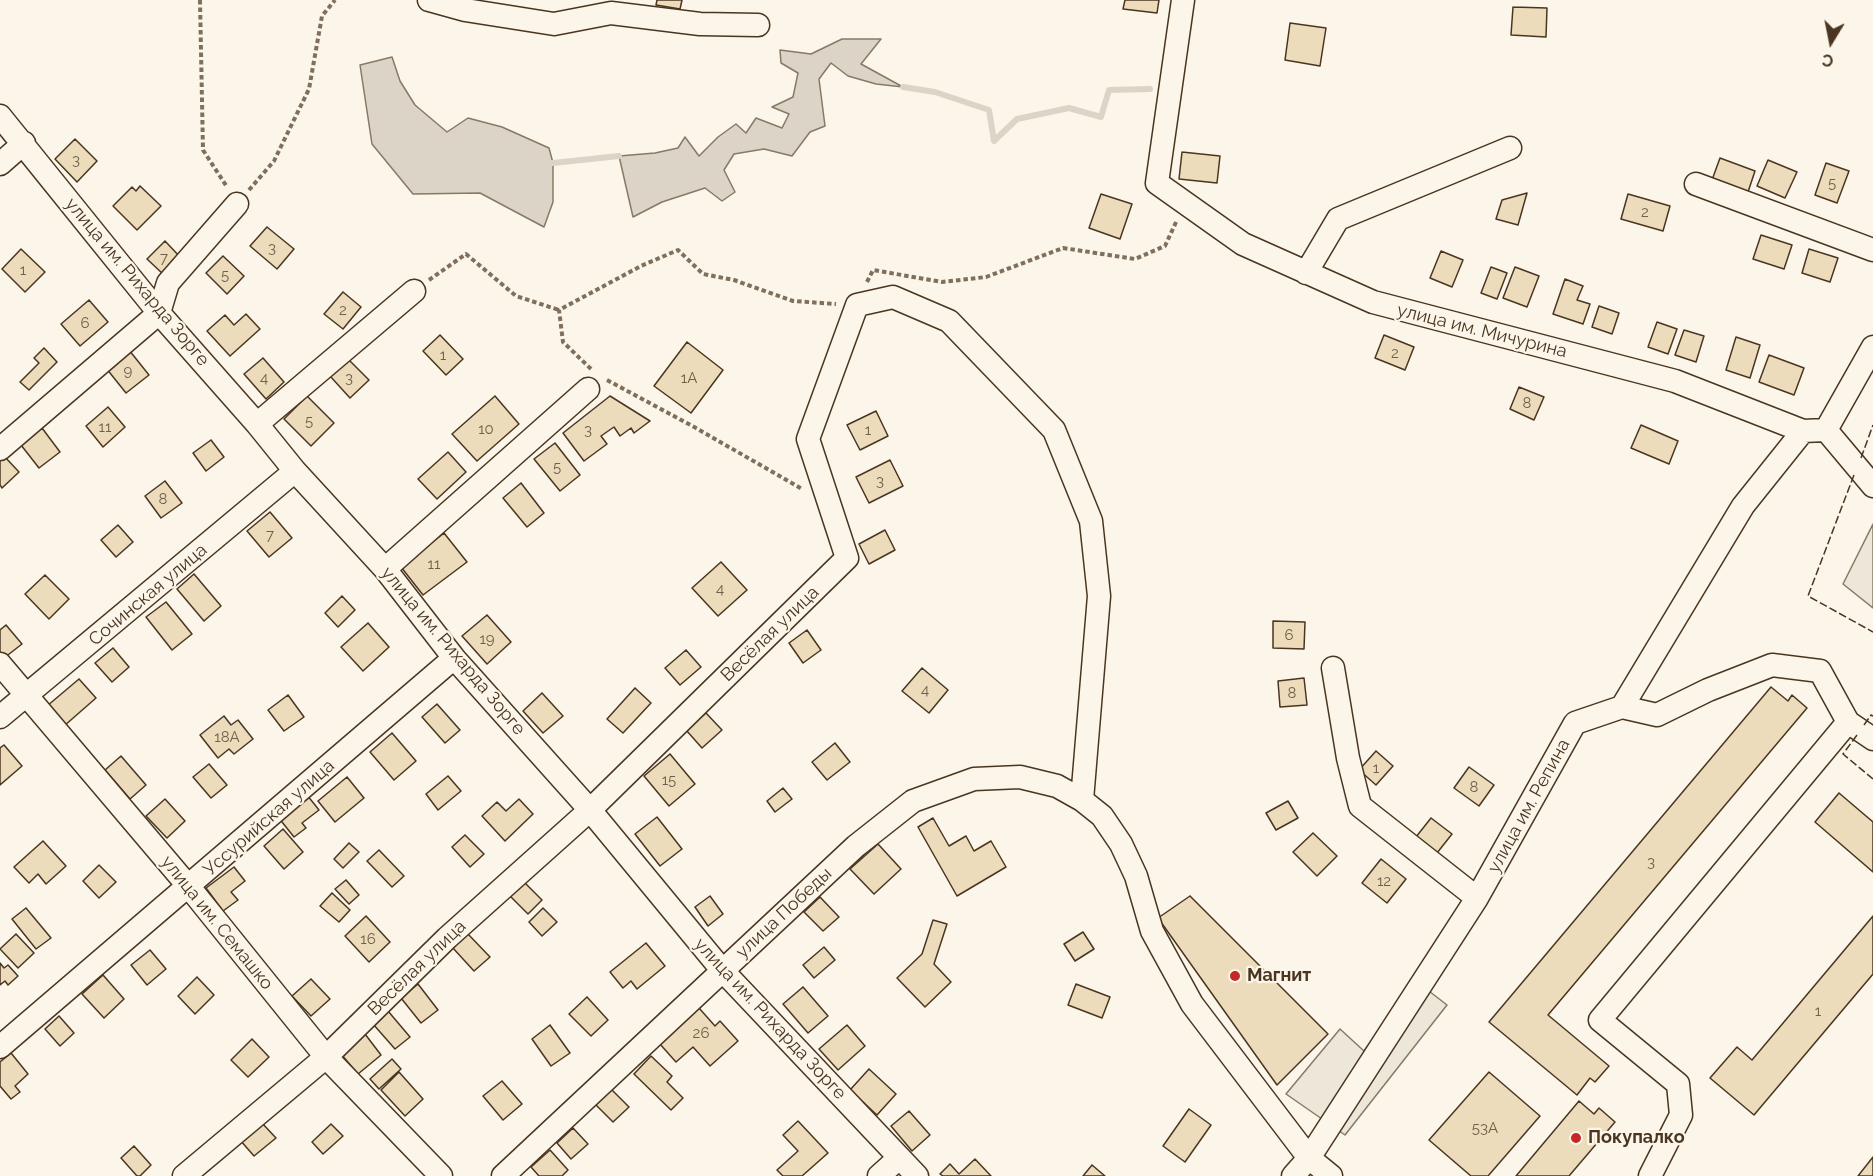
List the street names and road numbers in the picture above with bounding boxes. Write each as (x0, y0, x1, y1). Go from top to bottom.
street label: улица им. Рихарда Зорге (60, 194, 214, 370)
street label: улица им. Мичурина (1395, 299, 1569, 363)
street label: Сочинская улица (85, 539, 211, 651)
street label: улица им. Рихарда Зорге (376, 563, 530, 739)
street label: Весёлая улица (717, 582, 823, 686)
street label: улица им. Репина (1483, 735, 1575, 877)
street label: Уссурийская улица (199, 755, 339, 881)
street label: улица им. Семашко (156, 852, 278, 994)
street label: улица Победы (732, 863, 836, 963)
street label: Весёлая улица (364, 916, 470, 1020)
street label: улица им. Рихарда Зорге (689, 934, 851, 1104)

